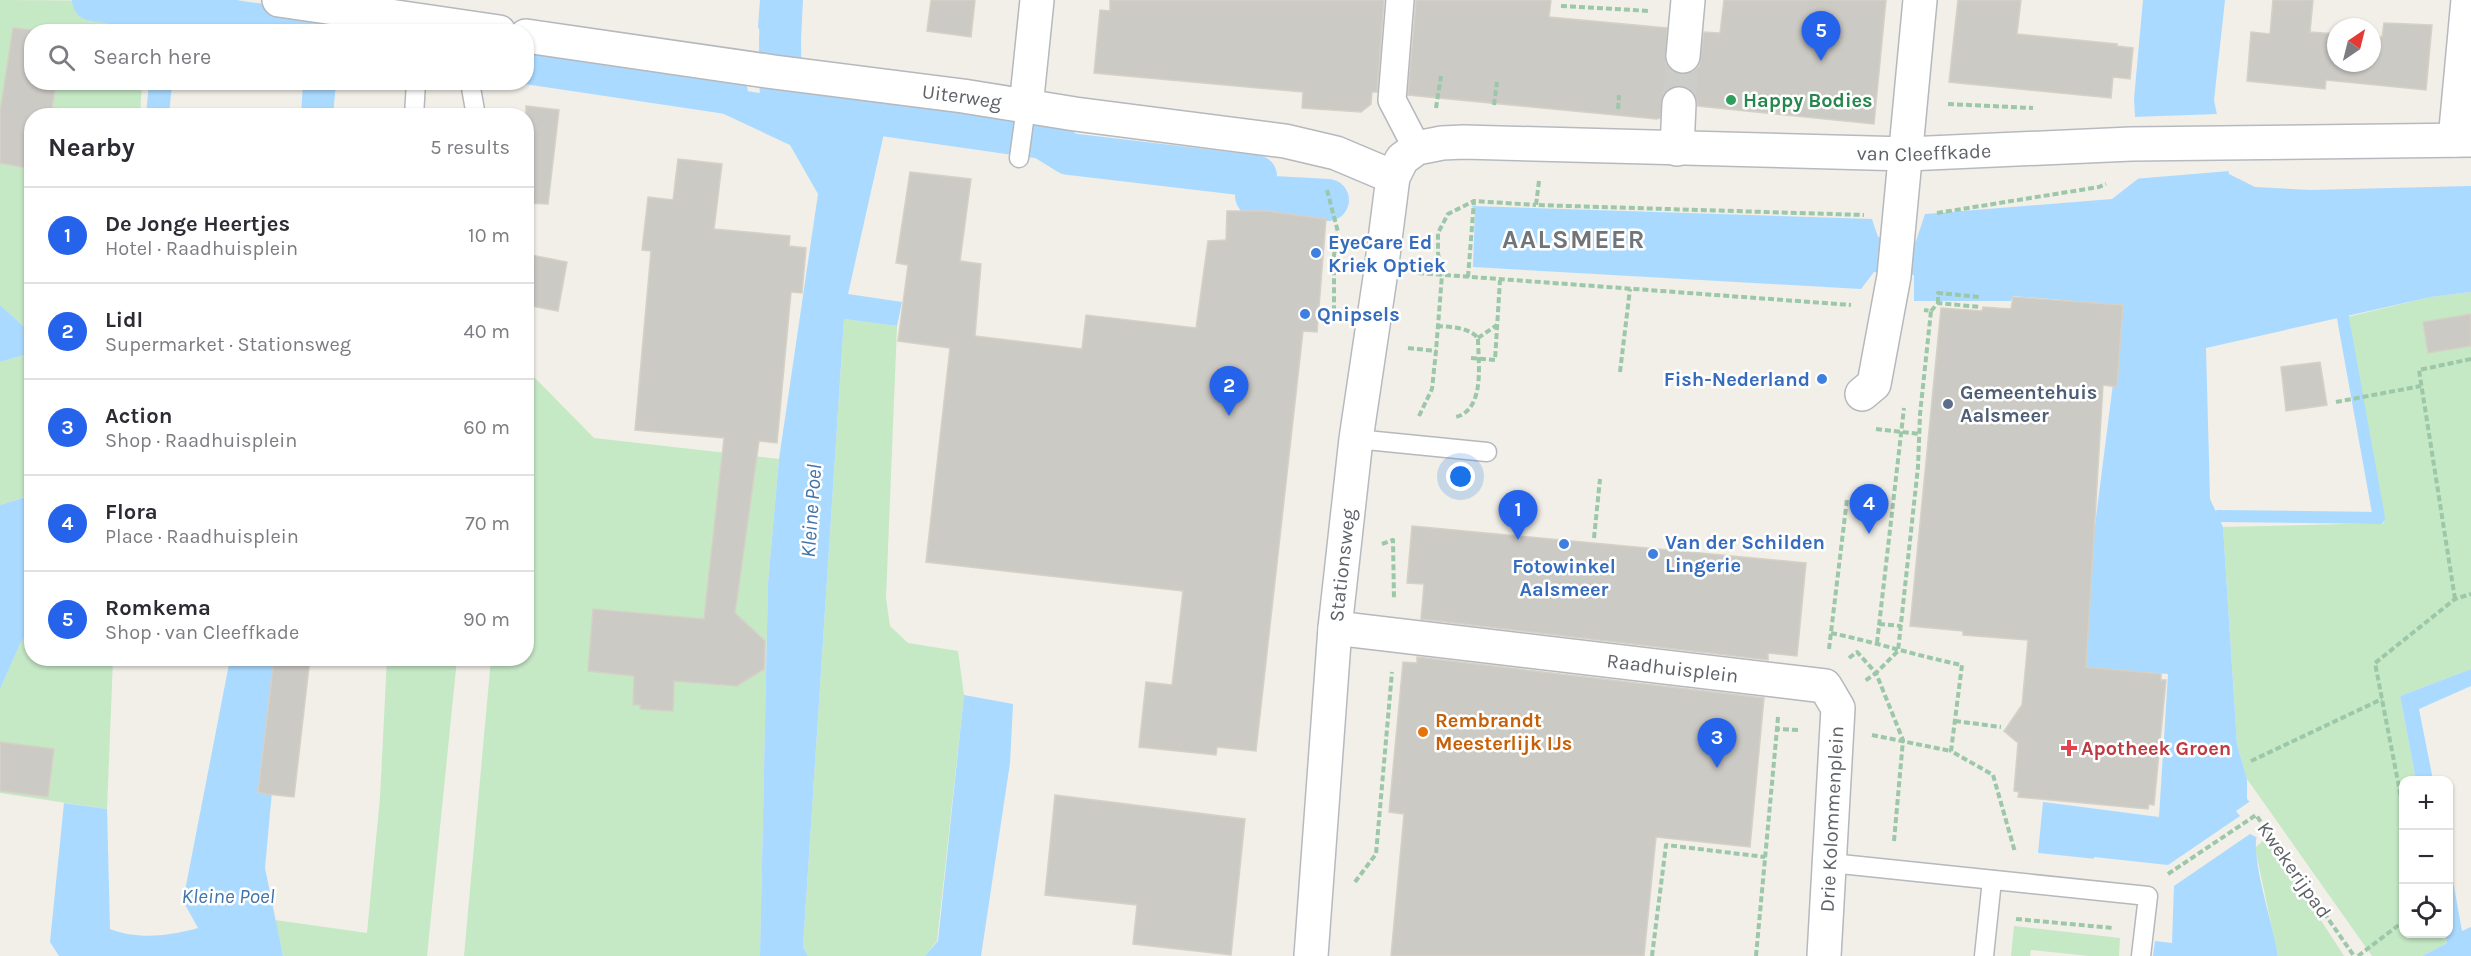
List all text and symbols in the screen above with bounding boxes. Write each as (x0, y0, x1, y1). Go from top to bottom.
pin: 5 (1802, 11, 1840, 61)
north arrow (2327, 18, 2381, 72)
search box (24, 24, 534, 90)
icon: search (45, 41, 78, 74)
text: Search here (93, 44, 211, 70)
street label: Uiterweg (921, 79, 1003, 114)
place label: Happy Bodies (1743, 89, 1873, 112)
marker: Happy Bodies (1724, 93, 1738, 107)
text: Nearby (48, 132, 135, 163)
text: 5 results (430, 136, 510, 159)
street label: van Cleeffkade (1856, 139, 1992, 165)
text: De Jonge Heertjes (105, 211, 290, 237)
text: 1 (64, 224, 71, 247)
text: 10 m (468, 224, 510, 247)
district label: AALSMEER (1502, 224, 1646, 255)
place label: EyeCare Ed Kriek Optiek (1328, 231, 1446, 277)
text: Hotel · Raadhuisplein (105, 237, 298, 260)
marker: EyeCare Ed Kriek Optiek (1309, 246, 1323, 260)
place label: Qnipsels (1317, 303, 1400, 326)
text: Lidl (105, 307, 143, 333)
marker: Qnipsels (1298, 307, 1312, 321)
text: 2 (61, 320, 74, 343)
text: 40 m (464, 320, 510, 343)
text: Supermarket · Stationsweg (105, 333, 351, 356)
pin: 2 (1210, 366, 1248, 416)
place label: Fish-Nederland (1664, 368, 1810, 391)
marker: Fish-Nederland (1815, 372, 1829, 386)
place label: Gemeentehuis Aalsmeer (1960, 381, 2097, 427)
marker: Gemeentehuis Aalsmeer (1941, 397, 1955, 411)
text: Action (105, 403, 172, 429)
text: 3 (61, 416, 74, 439)
text: 60 m (463, 416, 510, 439)
text: Shop · Raadhuisplein (105, 429, 297, 452)
your location (1446, 462, 1475, 491)
water label: Kleine Poel (796, 463, 826, 559)
pin: 4 (1850, 484, 1888, 534)
pin: 1 (1498, 490, 1538, 540)
text: Flora (105, 499, 158, 525)
street label: Stationsweg (1324, 507, 1360, 623)
text: 4 (62, 512, 73, 535)
text: 70 m (465, 512, 510, 535)
text: Place · Raadhuisplein (105, 525, 299, 548)
place label: Van der Schilden Lingerie (1665, 531, 1825, 577)
marker: Fotowinkel Aalsmeer (1557, 537, 1571, 551)
marker: Van der Schilden Lingerie (1646, 547, 1660, 561)
place label: Fotowinkel Aalsmeer (1512, 555, 1616, 601)
text: Romkema (105, 595, 211, 621)
text: 5 (62, 608, 73, 631)
text: 90 m (463, 608, 510, 631)
text: Shop · van Cleeffkade (105, 621, 299, 644)
street label: Raadhuisplein (1606, 649, 1740, 687)
place label: Rembrandt Meesterlijk IJs (1435, 709, 1572, 755)
pin: 3 (1698, 718, 1736, 768)
marker: Rembrandt Meesterlijk IJs (1416, 725, 1430, 739)
street label: Drie Kolommenplein (1816, 725, 1848, 913)
place label: Apotheek Groen (2081, 737, 2231, 760)
marker: Apotheek Groen (2062, 741, 2076, 755)
map controls (2399, 776, 2453, 938)
button: + (2399, 776, 2453, 830)
street label: Kwekerijpad (2252, 817, 2336, 923)
button: − (2399, 830, 2453, 884)
water label: Kleine Poel (181, 884, 275, 908)
button: locate (2399, 884, 2453, 938)

